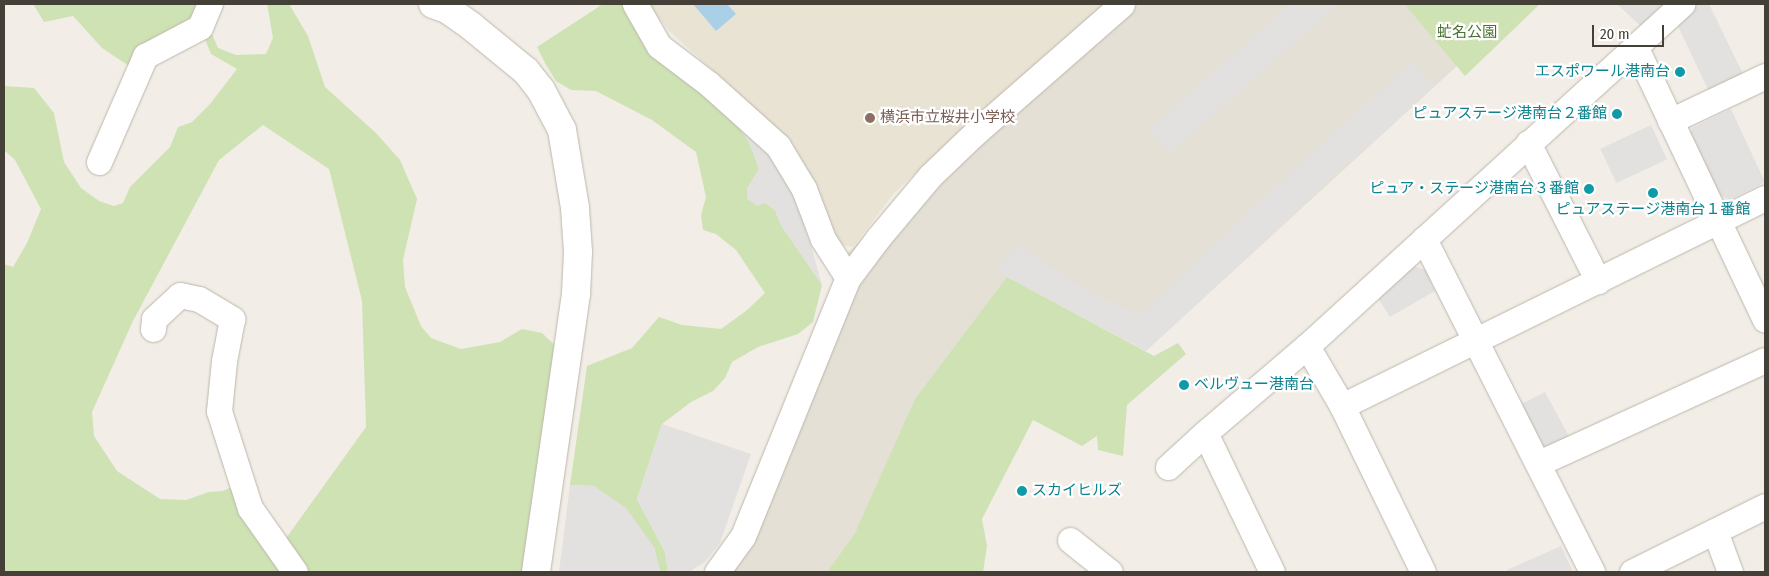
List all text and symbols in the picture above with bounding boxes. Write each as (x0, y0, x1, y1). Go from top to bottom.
scale bar (1594, 15, 1666, 47)
park label: 虻名公園 (1437, 24, 1497, 42)
text: 20 m (1600, 25, 1630, 43)
place label: エスポワール港南台 (1535, 63, 1670, 81)
marker: エスポワール港南台 (1674, 66, 1686, 78)
place label: ピュアステージ港南台２番館 (1412, 105, 1607, 123)
marker: ピュアステージ港南台２番館 (1611, 108, 1623, 120)
place label: 横浜市立桜井小学校 (880, 109, 1015, 127)
marker: 横浜市立桜井小学校 (864, 112, 876, 124)
place label: ピュア・ステージ港南台３番館 (1369, 180, 1579, 198)
marker: ピュア・ステージ港南台３番館 (1583, 183, 1595, 195)
marker: ピュアステージ港南台１番館 (1647, 187, 1659, 199)
place label: ピュアステージ港南台１番館 (1556, 201, 1750, 219)
place label: ベルヴュー港南台 (1194, 376, 1314, 394)
marker: ベルヴュー港南台 (1178, 379, 1190, 391)
place label: スカイヒルズ (1032, 482, 1122, 500)
marker: スカイヒルズ (1016, 485, 1028, 497)

